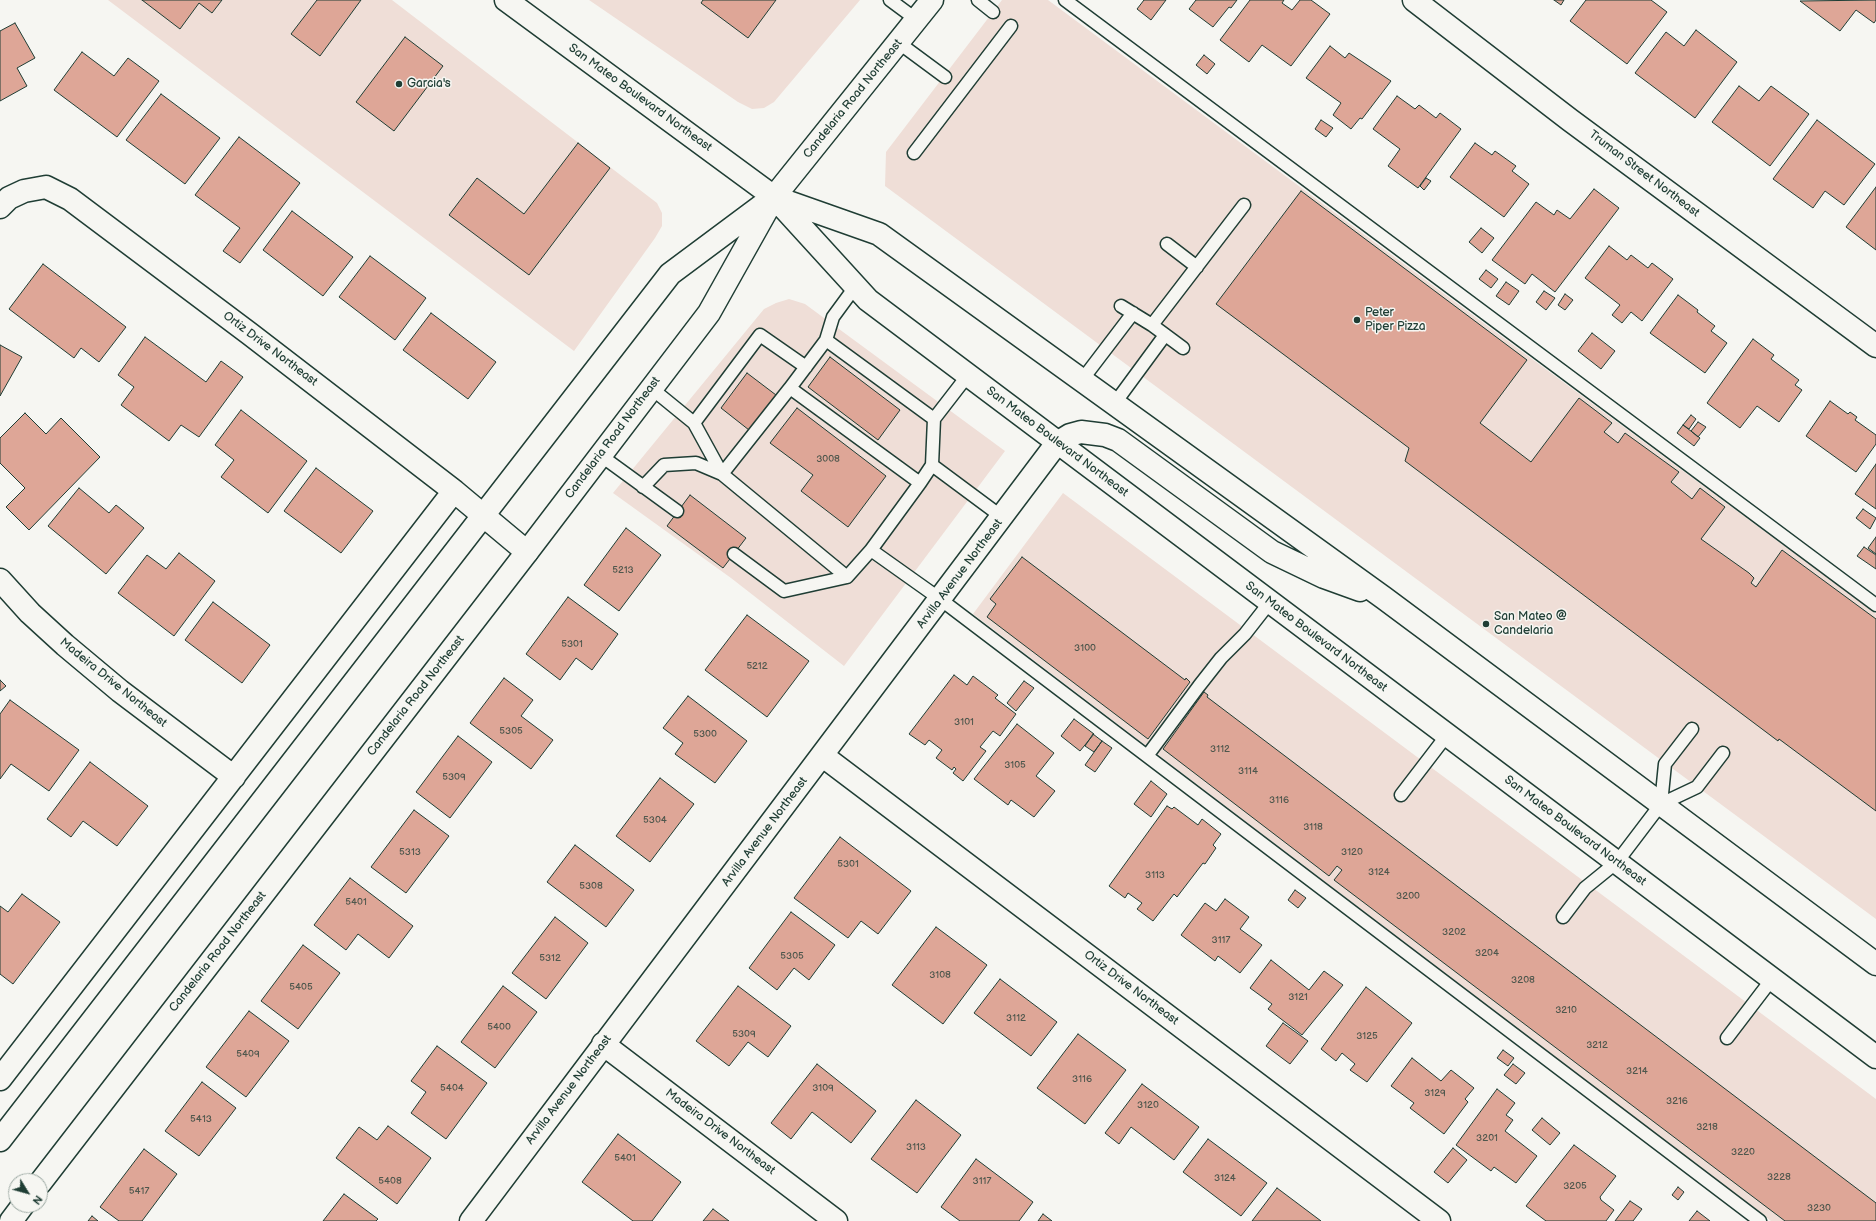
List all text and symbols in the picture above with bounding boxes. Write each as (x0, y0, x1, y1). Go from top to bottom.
street label: Candelaria Road Northeast (801, 37, 905, 161)
street label: San Mateo Boulevard Northeast (565, 41, 715, 155)
place label: Garcia's (407, 77, 451, 91)
marker: Garcia's (394, 79, 404, 89)
street label: Truman Street Northeast (1586, 128, 1702, 220)
place label: Peter Piper Pizza (1365, 306, 1425, 334)
street label: Ortiz Drive Northeast (220, 309, 320, 389)
marker: Peter Piper Pizza (1352, 315, 1362, 325)
street label: Candelaria Road Northeast (562, 374, 664, 502)
street label: San Mateo Boulevard Northeast (983, 384, 1131, 500)
house number: 3008 (816, 453, 840, 465)
street label: Arvilla Avenue Northeast (914, 516, 1006, 632)
house number: 5213 (612, 564, 634, 576)
street label: San Mateo Boulevard Northeast (1242, 579, 1390, 695)
place label: San Mateo @ Candelaria (1494, 610, 1567, 638)
marker: San Mateo @ Candelaria (1481, 619, 1491, 629)
street label: Candelaria Road Northeast (364, 633, 468, 759)
street label: Madeira Drive Northeast (57, 635, 169, 731)
house number: 5301 (561, 638, 583, 650)
house number: 3100 (1074, 642, 1096, 654)
house number: 5212 (746, 660, 768, 672)
house number: 3101 (954, 716, 974, 728)
house number: 5305 (499, 725, 523, 737)
house number: 5300 (693, 728, 717, 740)
house number: 3112 (1210, 743, 1230, 755)
house number: 3105 (1004, 759, 1026, 771)
house number: 3114 (1238, 765, 1258, 777)
house number: 5309 (442, 771, 466, 783)
street label: San Mateo Boulevard Northeast (1501, 773, 1649, 889)
street label: Arvilla Avenue Northeast (719, 774, 811, 890)
house number: 3116 (1269, 794, 1289, 806)
house number: 5304 (643, 814, 667, 826)
house number: 3118 (1303, 821, 1323, 833)
house number: 5313 (399, 846, 421, 858)
house number: 3120 (1341, 846, 1363, 858)
house number: 5301 (837, 858, 859, 870)
house number: 3124 (1368, 866, 1390, 878)
house number: 3113 (1145, 869, 1165, 881)
house number: 5308 (579, 880, 603, 892)
street label: Candelaria Road Northeast (166, 889, 270, 1015)
house number: 3200 (1396, 890, 1420, 902)
house number: 5401 (345, 896, 367, 908)
house number: 3202 (1442, 926, 1466, 938)
house number: 3117 (1212, 934, 1230, 946)
house number: 3204 (1475, 947, 1499, 959)
street label: Ortiz Drive Northeast (1081, 948, 1181, 1028)
house number: 5305 (780, 950, 804, 962)
house number: 5312 (539, 952, 561, 964)
house number: 3108 (929, 969, 951, 981)
house number: 3208 (1511, 974, 1535, 986)
house number: 5405 (289, 981, 313, 993)
house number: 3121 (1288, 991, 1308, 1003)
house number: 3210 (1555, 1004, 1577, 1016)
house number: 3112 (1006, 1012, 1026, 1024)
house number: 5400 (487, 1021, 511, 1033)
house number: 5309 (732, 1028, 756, 1040)
house number: 3125 (1356, 1030, 1378, 1042)
street label: Arvilla Avenue Northeast (523, 1032, 615, 1148)
house number: 3212 (1586, 1039, 1608, 1051)
house number: 5409 (236, 1048, 260, 1060)
house number: 3214 (1626, 1065, 1648, 1077)
house number: 3116 (1072, 1073, 1092, 1085)
house number: 5404 (440, 1082, 464, 1094)
house number: 3109 (812, 1082, 834, 1094)
street label: Madeira Drive Northeast (662, 1086, 778, 1178)
house number: 3129 (1424, 1087, 1446, 1099)
house number: 3216 (1666, 1095, 1688, 1107)
house number: 3120 (1137, 1099, 1159, 1111)
house number: 5413 (190, 1113, 212, 1125)
house number: 3218 (1696, 1121, 1718, 1133)
house number: 3201 (1476, 1132, 1498, 1144)
house number: 3113 (906, 1141, 926, 1153)
house number: 3220 (1731, 1146, 1755, 1158)
house number: 5401 (614, 1152, 636, 1164)
house number: 3228 (1767, 1171, 1791, 1183)
house number: 3124 (1214, 1172, 1236, 1184)
north arrow (8, 1173, 48, 1213)
house number: 5408 (378, 1175, 402, 1187)
house number: 3117 (973, 1175, 991, 1187)
house number: 3205 (1563, 1180, 1587, 1192)
house number: 5417 (129, 1185, 149, 1197)
text: N (30, 1193, 45, 1207)
house number: 3230 (1807, 1202, 1831, 1214)

